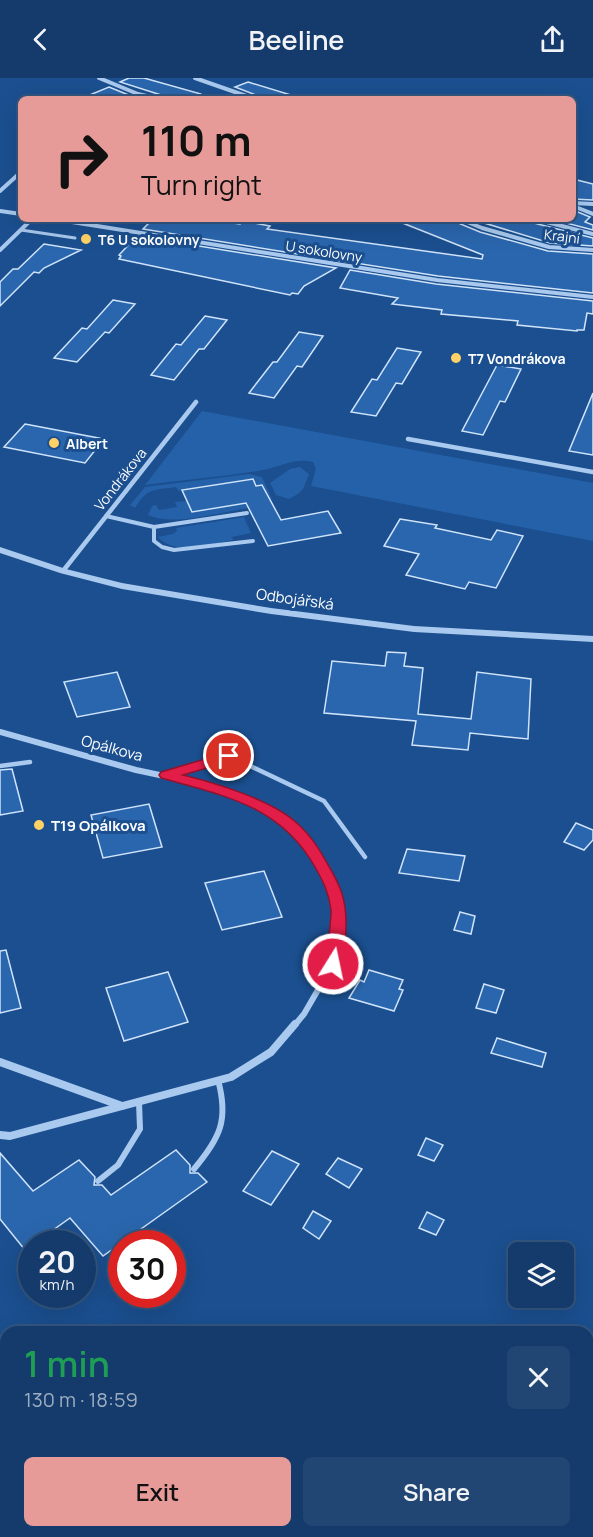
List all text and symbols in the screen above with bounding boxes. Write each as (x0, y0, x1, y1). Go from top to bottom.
text: Beeline (249, 21, 344, 58)
icon: back (24, 23, 57, 56)
icon: share (536, 23, 569, 56)
text: 110 m (141, 111, 252, 169)
icon: right (42, 120, 120, 198)
text: Turn right (141, 166, 262, 203)
street label: Krajní (543, 224, 581, 248)
place label: T6 U sokolovny (98, 230, 200, 249)
marker: T6 U sokolovny (79, 232, 93, 246)
street label: U sokolovny (284, 236, 364, 267)
place label: T7 Vondrákova (468, 349, 565, 368)
marker: T7 Vondrákova (449, 351, 463, 365)
place label: Albert (66, 434, 108, 453)
marker: Albert (47, 436, 61, 450)
street label: Vondrákova (90, 444, 150, 514)
street label: Odbojářská (255, 583, 335, 615)
street label: Opálkova (79, 730, 145, 766)
pin (203, 730, 254, 781)
icon: arrive (212, 739, 245, 772)
place label: T19 Opálkova (51, 815, 146, 836)
marker: T19 Opálkova (32, 818, 46, 832)
position arrow (301, 932, 365, 996)
speed limit sign: 30 (108, 1230, 186, 1308)
text: 20 (38, 1241, 76, 1282)
map controls (508, 1242, 574, 1308)
button: layers (508, 1242, 574, 1308)
text: km/h (40, 1274, 74, 1295)
text: 1 min (24, 1339, 110, 1388)
button: close (507, 1346, 570, 1409)
text: 130 m · 18:59 (24, 1386, 138, 1413)
button: Exit (24, 1457, 291, 1526)
button: Share (303, 1457, 570, 1526)

